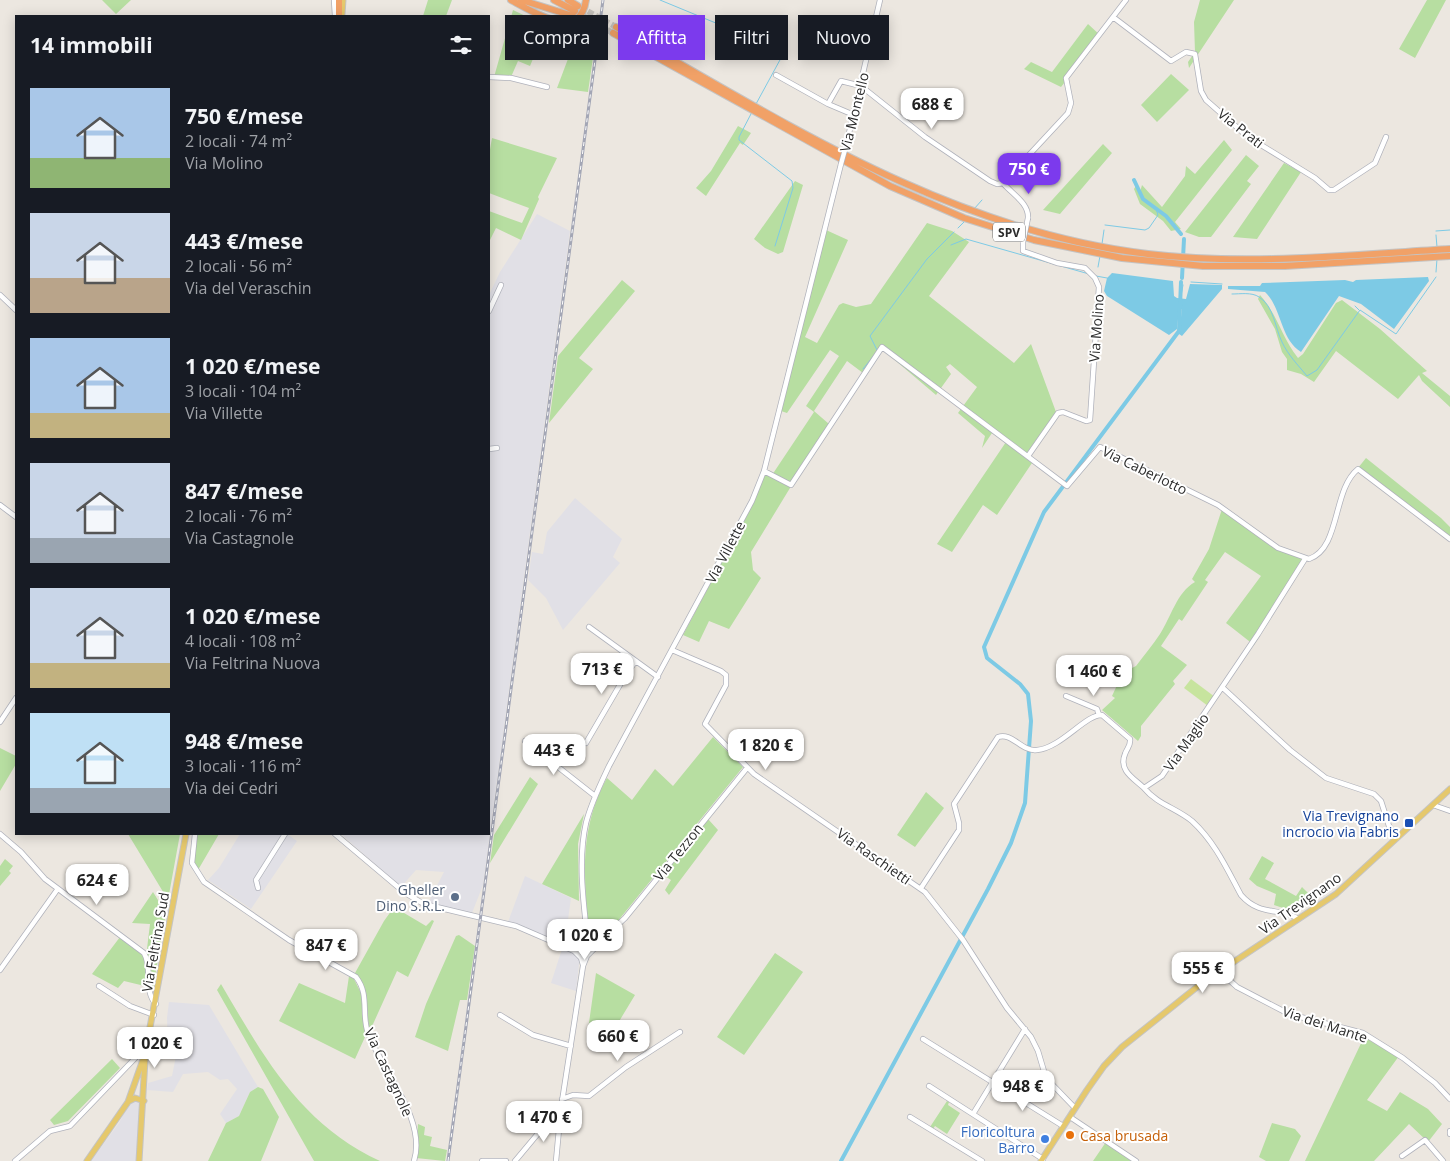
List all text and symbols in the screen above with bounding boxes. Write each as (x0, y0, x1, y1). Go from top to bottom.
chip: Compra (505, 15, 608, 60)
chip: Affitta (618, 15, 705, 60)
chip: Filtri (715, 15, 788, 60)
chip: Nuovo (798, 15, 889, 60)
text: 14 immobili (30, 31, 153, 59)
icon: filters (447, 31, 475, 59)
street label: Via Montello (835, 70, 873, 154)
pin: 688 € (897, 88, 967, 130)
text: 688 € (912, 93, 952, 115)
text: 750 €/mese (185, 102, 303, 130)
street label: Via Prati (1214, 104, 1268, 152)
icon: home (70, 108, 130, 168)
text: 2 locali · 74 m² (185, 130, 292, 152)
text: Via Molino (185, 152, 263, 174)
pin: 750 € (994, 152, 1064, 195)
text: 750 € (1009, 158, 1049, 180)
road number: SPV (993, 222, 1025, 242)
text: 443 €/mese (185, 227, 303, 255)
icon: home (70, 233, 130, 293)
text: 2 locali · 56 m² (185, 255, 292, 277)
text: Via del Veraschin (185, 277, 312, 299)
street label: Via Molino (1084, 293, 1108, 363)
text: 1 020 €/mese (185, 352, 321, 380)
icon: home (70, 358, 130, 418)
text: 3 locali · 104 m² (185, 380, 301, 402)
text: Via Villette (185, 402, 263, 424)
street label: Via Caberlotto (1099, 441, 1191, 499)
text: 847 €/mese (185, 477, 303, 505)
icon: home (70, 483, 130, 543)
text: 2 locali · 76 m² (185, 505, 292, 527)
street label: Via Villette (701, 517, 749, 586)
text: Via Castagnole (185, 527, 294, 549)
text: 1 020 €/mese (185, 602, 321, 630)
icon: home (70, 608, 130, 668)
text: 4 locali · 108 m² (185, 630, 301, 652)
text: Via Feltrina Nuova (185, 652, 320, 674)
pin: 713 € (567, 652, 637, 695)
pin: 1 460 € (1048, 654, 1140, 697)
text: 713 € (582, 658, 622, 680)
text: 1 460 € (1067, 660, 1121, 682)
street label: Via Maglio (1159, 709, 1213, 775)
text: 948 €/mese (185, 727, 303, 755)
pin: 1 820 € (720, 728, 812, 771)
icon: home (70, 733, 130, 793)
pin: 443 € (519, 734, 589, 776)
text: 1 820 € (739, 734, 793, 756)
text: 443 € (534, 739, 574, 761)
text: 3 locali · 116 m² (185, 755, 301, 777)
text: Via dei Cedri (185, 777, 278, 799)
place label: Via Trevignano incrocio via Fabris (1282, 806, 1399, 841)
marker: Via Trevignano incrocio via Fabris (1403, 817, 1415, 829)
street label: Via Tezzon (649, 819, 707, 885)
street label: Via Raschietti (833, 823, 915, 889)
pin: 624 € (62, 864, 132, 906)
street label: Via Trevignano (1255, 868, 1345, 938)
text: 624 € (77, 869, 117, 891)
place label: Gheller Dino S.R.L. (376, 880, 445, 915)
street label: Via Feltrina Sud (137, 891, 173, 993)
marker: Gheller Dino S.R.L. (449, 891, 461, 903)
pin: 1 020 € (539, 918, 631, 961)
text: 1 020 € (558, 924, 612, 946)
pin: 847 € (291, 928, 361, 971)
text: 847 € (306, 934, 346, 956)
pin: 555 € (1168, 952, 1238, 994)
text: 555 € (1183, 957, 1223, 979)
street label: Via dei Mante (1280, 1001, 1370, 1047)
pin: 660 € (583, 1020, 653, 1062)
street label: Via Castagnole (360, 1025, 418, 1119)
text: 660 € (598, 1025, 638, 1047)
pin: 1 020 € (109, 1026, 201, 1069)
text: 1 020 € (128, 1032, 182, 1054)
pin: 948 € (988, 1070, 1058, 1112)
text: 948 € (1003, 1075, 1043, 1097)
pin: 1 470 € (498, 1100, 590, 1143)
text: 1 470 € (517, 1106, 571, 1128)
place label: Floricoltura Barro (961, 1122, 1035, 1157)
place label: Casa brusada (1080, 1126, 1168, 1145)
marker: Casa brusada (1064, 1129, 1076, 1141)
marker: Floricoltura Barro (1039, 1133, 1051, 1145)

